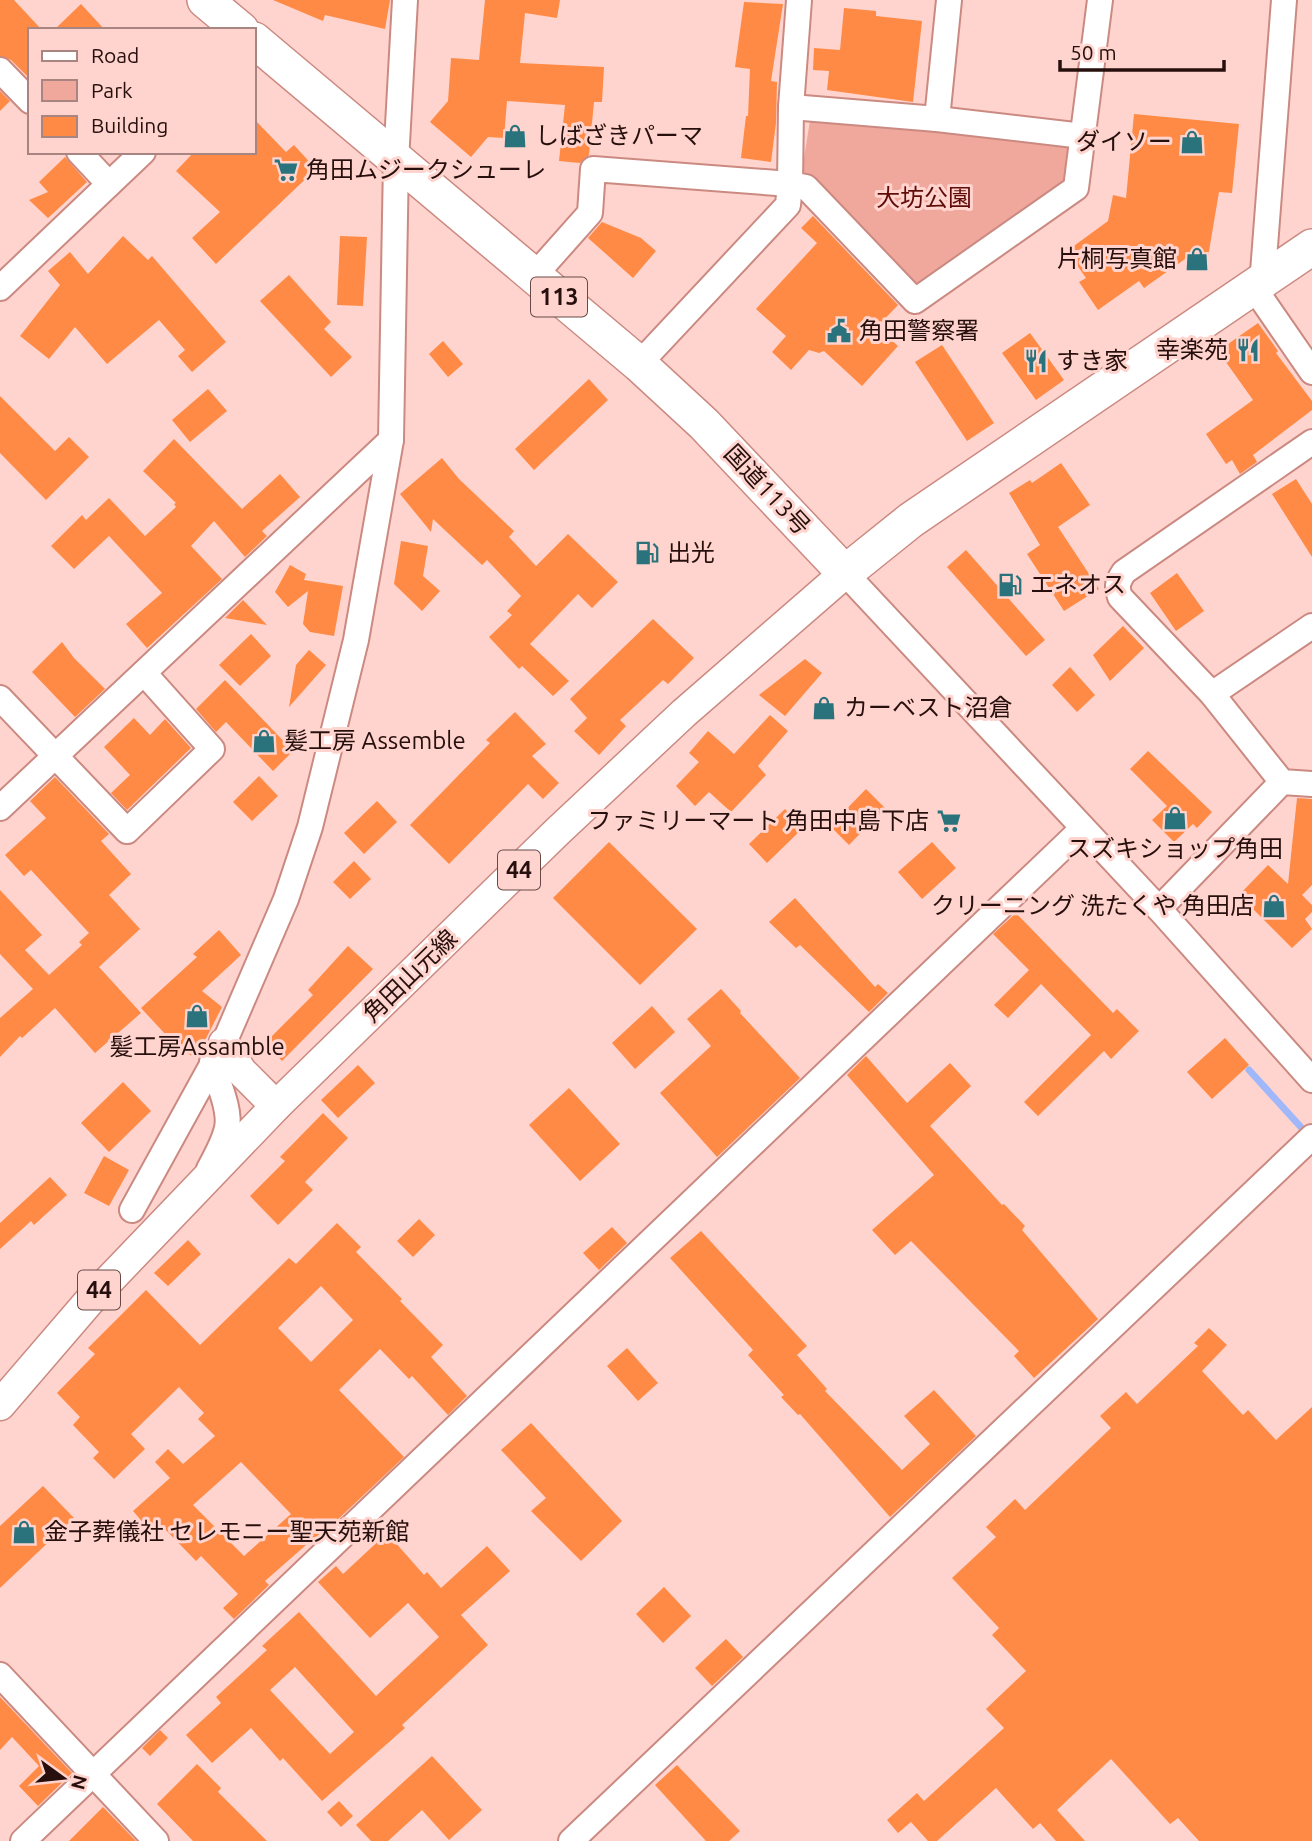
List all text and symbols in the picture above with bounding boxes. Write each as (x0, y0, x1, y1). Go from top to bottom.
legend (28, 28, 256, 154)
scale bar (1060, 28, 1224, 72)
text: 50 m (1070, 40, 1117, 64)
text: Road (91, 43, 139, 67)
text: Park (91, 78, 133, 102)
text: Building (91, 113, 168, 137)
shop icon: しばざきパーマ (501, 122, 529, 150)
place label: しばざきパーマ (535, 122, 703, 149)
place label: ダイソー (1076, 128, 1172, 155)
shop icon: ダイソー (1178, 128, 1206, 156)
supermarket icon: 角田ムジークシューレ (272, 156, 300, 184)
place label: 角田ムジークシューレ (306, 156, 546, 183)
park label: 大坊公園 (876, 184, 972, 211)
place label: 片桐写真館 (1057, 245, 1177, 272)
shop icon: 片桐写真館 (1183, 245, 1211, 273)
road number: 113 (531, 278, 587, 316)
public building icon: 角田警察署 (825, 317, 853, 345)
place label: 角田警察署 (859, 317, 979, 344)
place label: 幸楽苑 (1156, 336, 1228, 363)
restaurant icon: 幸楽苑 (1234, 336, 1262, 364)
restaurant icon: すき家 (1022, 347, 1050, 375)
place label: すき家 (1056, 347, 1128, 374)
street label: 国道113号 (719, 439, 816, 540)
fuel station icon: 出光 (633, 539, 661, 567)
place label: 出光 (667, 539, 715, 566)
fuel station icon: エネオス (996, 571, 1024, 599)
place label: エネオス (1030, 571, 1126, 598)
shop icon: カーベスト沼倉 (810, 694, 838, 722)
place label: カーベスト沼倉 (844, 694, 1012, 721)
shop icon: 髪工房 Assemble (250, 727, 278, 755)
place label: 髪工房 Assemble (284, 727, 466, 754)
shop icon: スズキショップ角田 (1161, 804, 1189, 832)
place label: ファミリーマート 角田中島下店 (588, 807, 929, 834)
supermarket icon: ファミリーマート 角田中島下店 (935, 807, 963, 835)
place label: スズキショップ角田 (1067, 835, 1283, 862)
road number: 44 (498, 850, 540, 890)
place label: クリーニング 洗たくや 角田店 (931, 892, 1254, 919)
shop icon: クリーニング 洗たくや 角田店 (1260, 892, 1288, 920)
street label: 角田山元線 (357, 924, 462, 1027)
shop icon: 髪工房Assamble (183, 1002, 211, 1030)
place label: 髪工房Assamble (109, 1033, 285, 1060)
road number: 44 (78, 1270, 120, 1310)
shop icon: 金子葬儀社 セレモニー聖天苑新館 (10, 1518, 38, 1546)
place label: 金子葬儀社 セレモニー聖天苑新館 (44, 1518, 410, 1545)
north arrow (28, 1743, 98, 1813)
text: N (67, 1773, 92, 1792)

